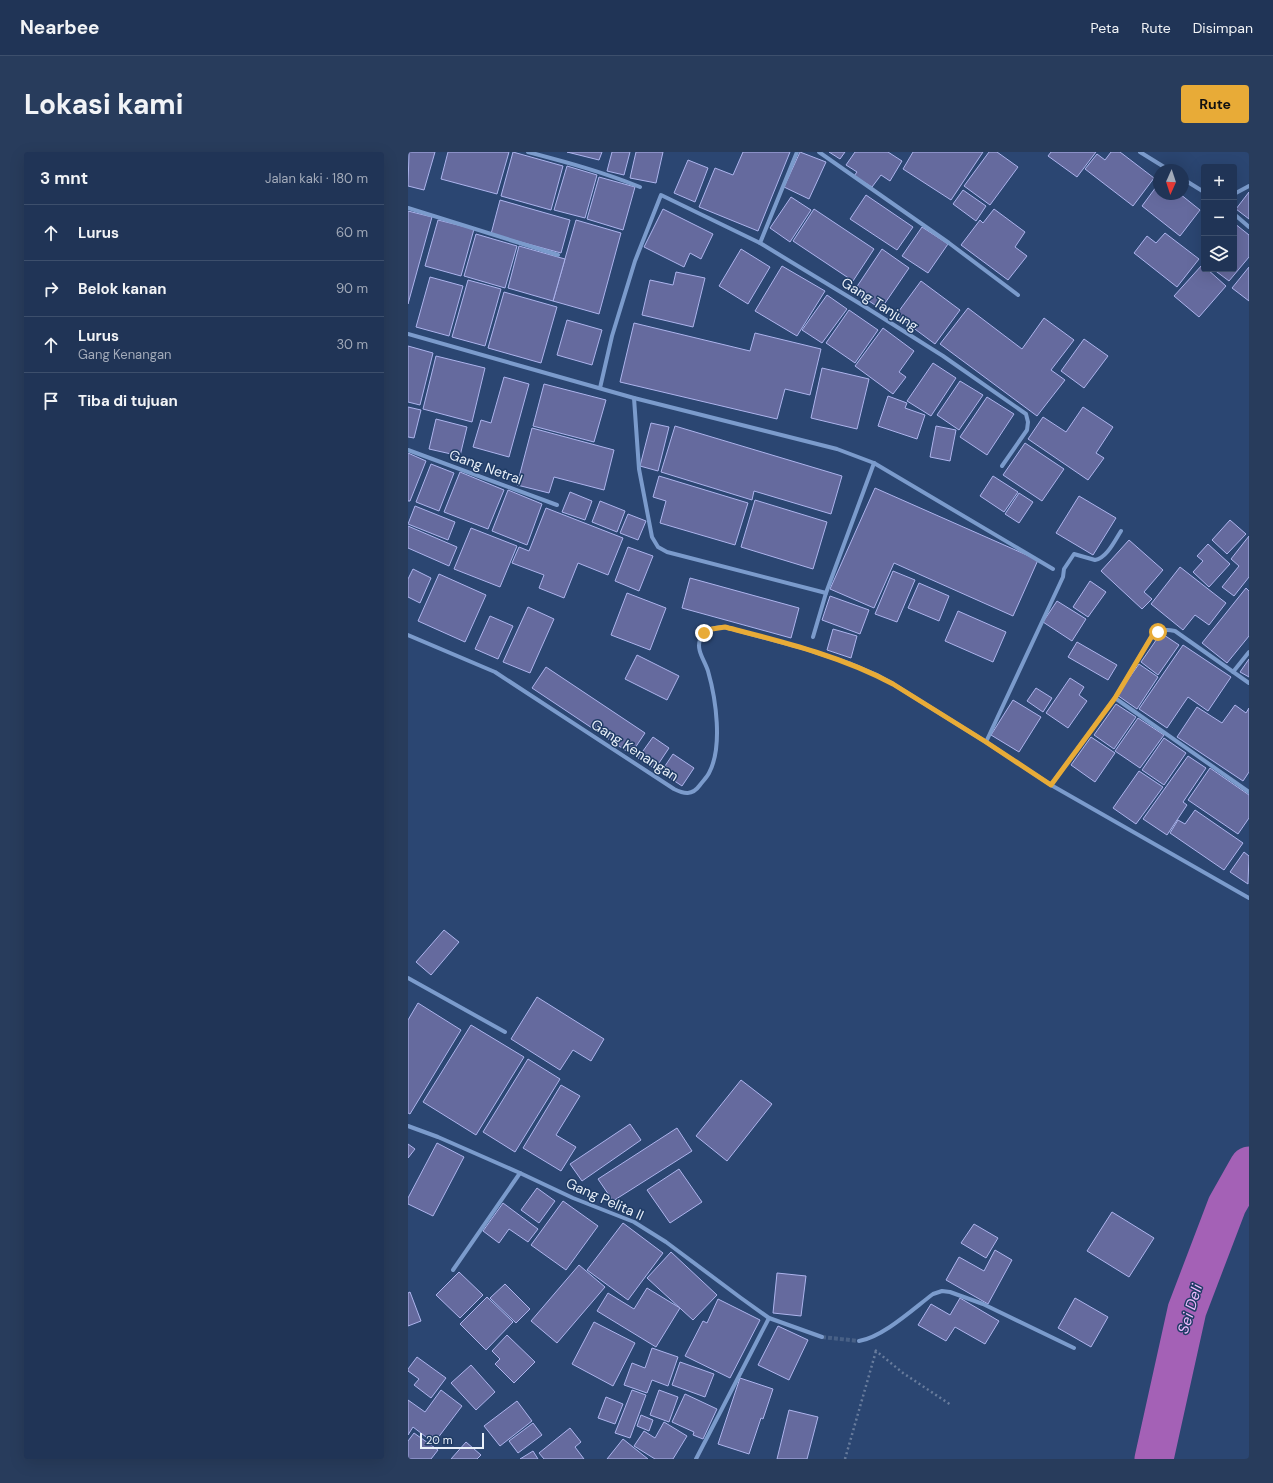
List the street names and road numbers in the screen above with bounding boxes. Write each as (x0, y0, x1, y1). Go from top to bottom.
street label: Gang Tanjung (838, 273, 922, 335)
street label: Gang Netral (447, 445, 525, 489)
street label: Gang Kenangan (588, 715, 682, 785)
street label: Gang Pelita II (563, 1174, 647, 1224)

